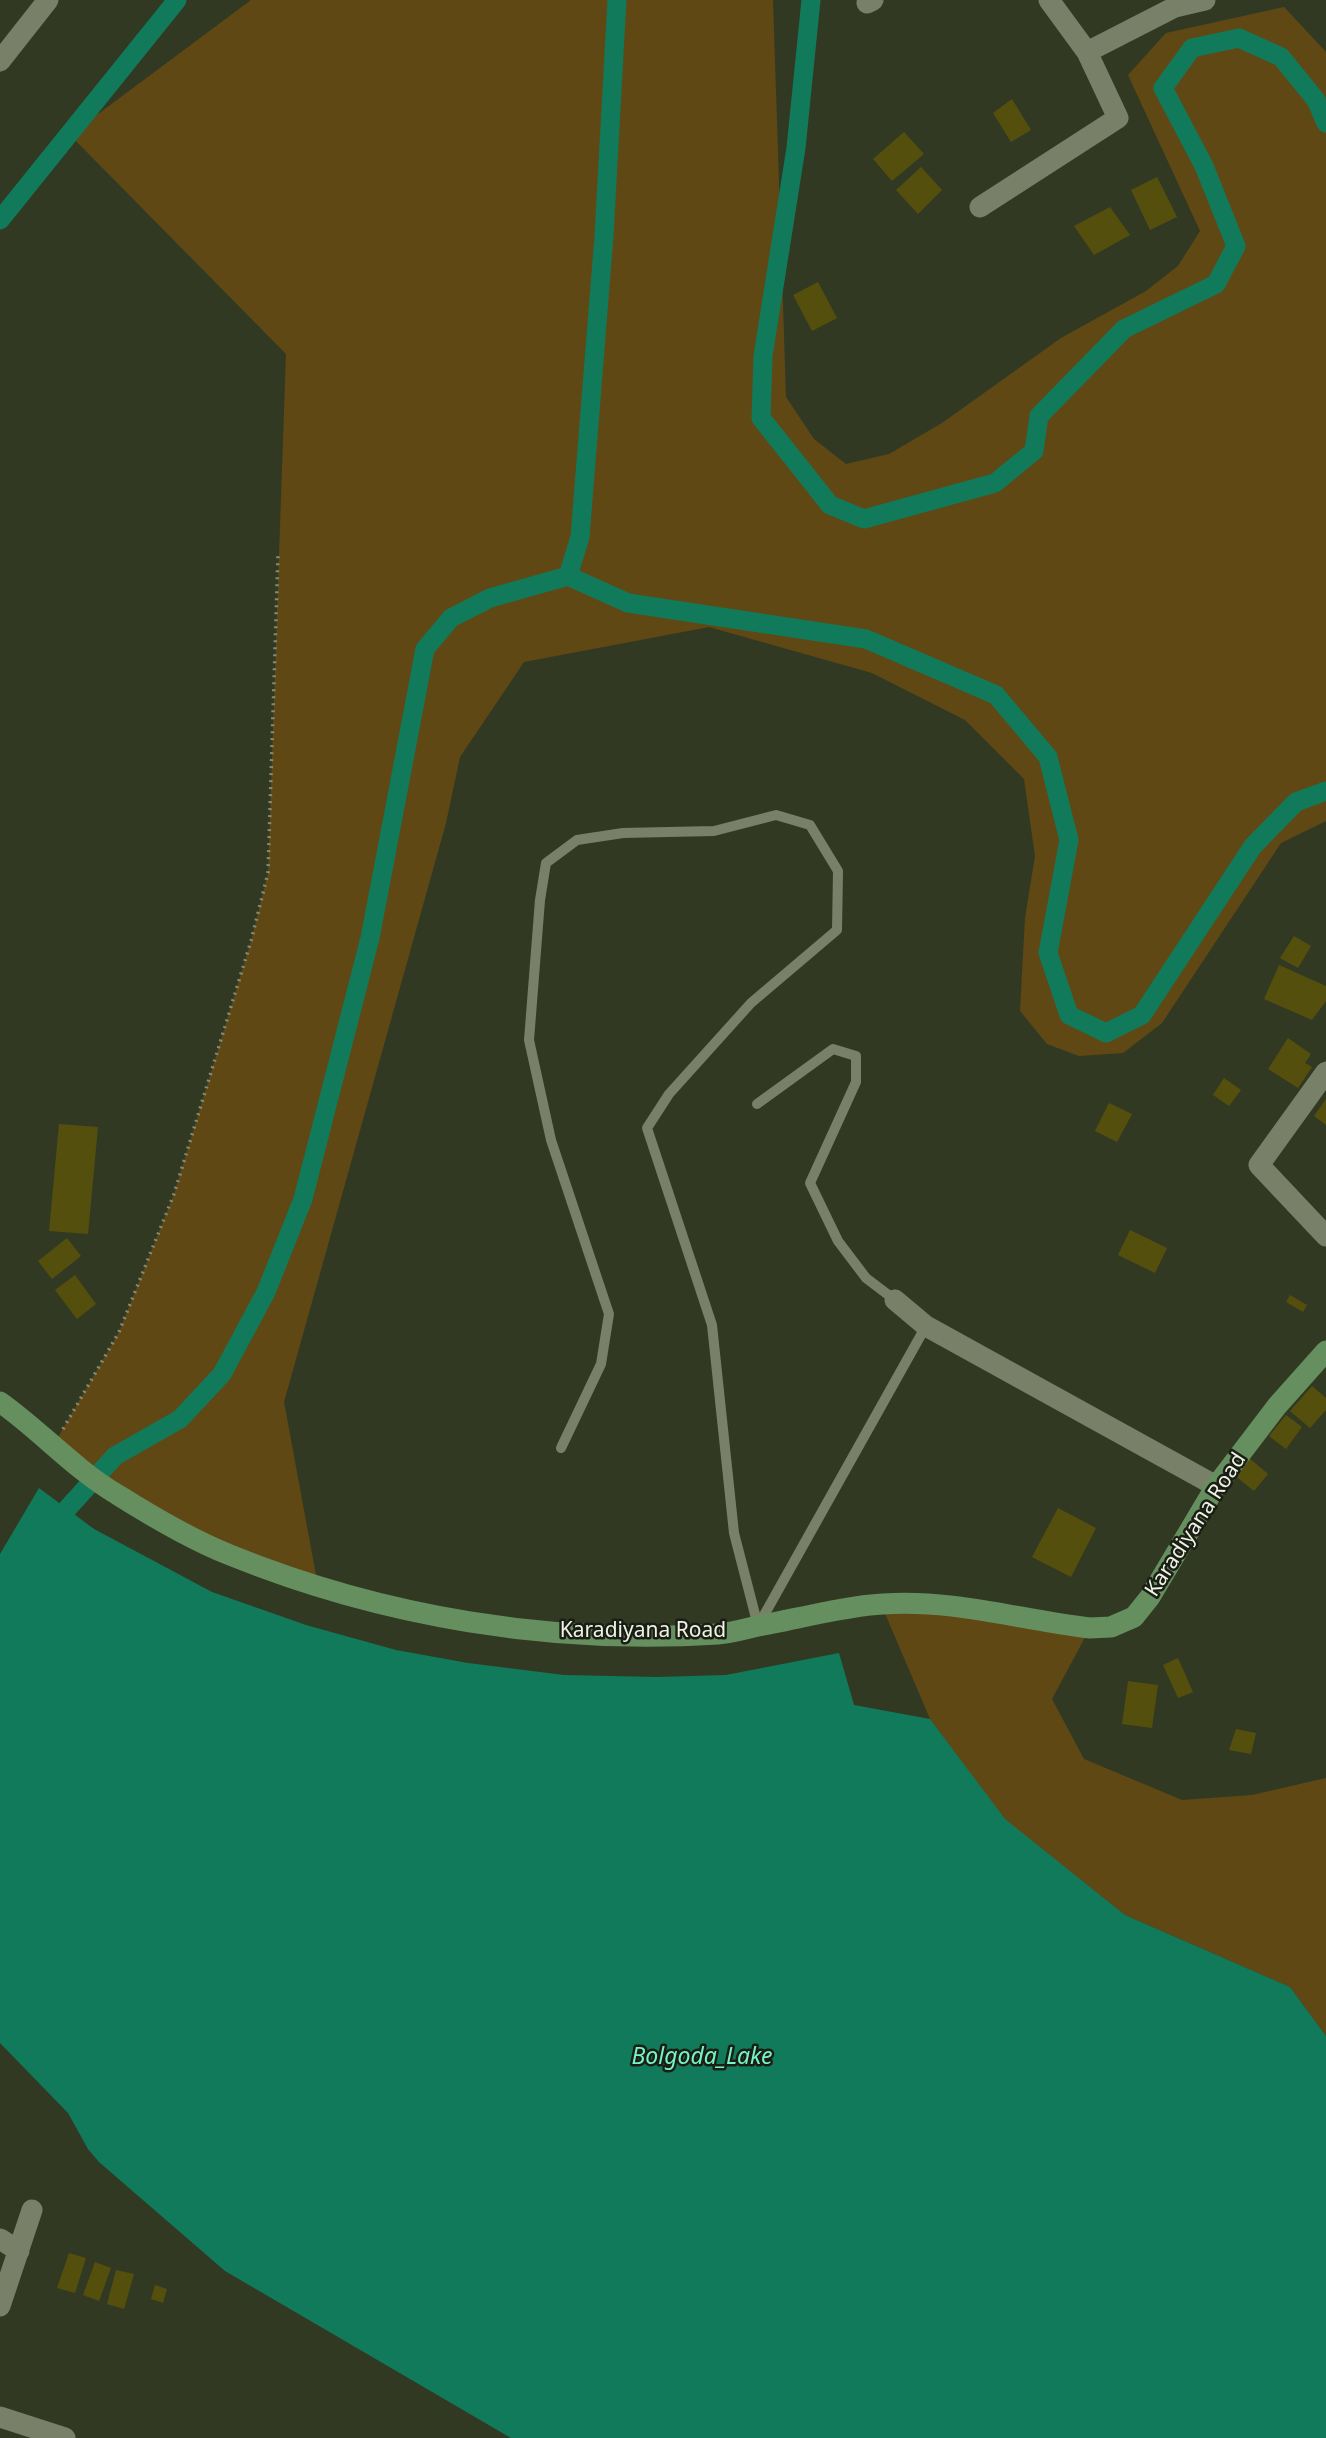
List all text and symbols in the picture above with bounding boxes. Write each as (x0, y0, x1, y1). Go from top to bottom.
street label: Karadiyana Road (1140, 1448, 1252, 1602)
street label: Karadiyana Road (560, 1618, 726, 1644)
water label: Bolgoda_Lake (632, 2043, 772, 2071)

